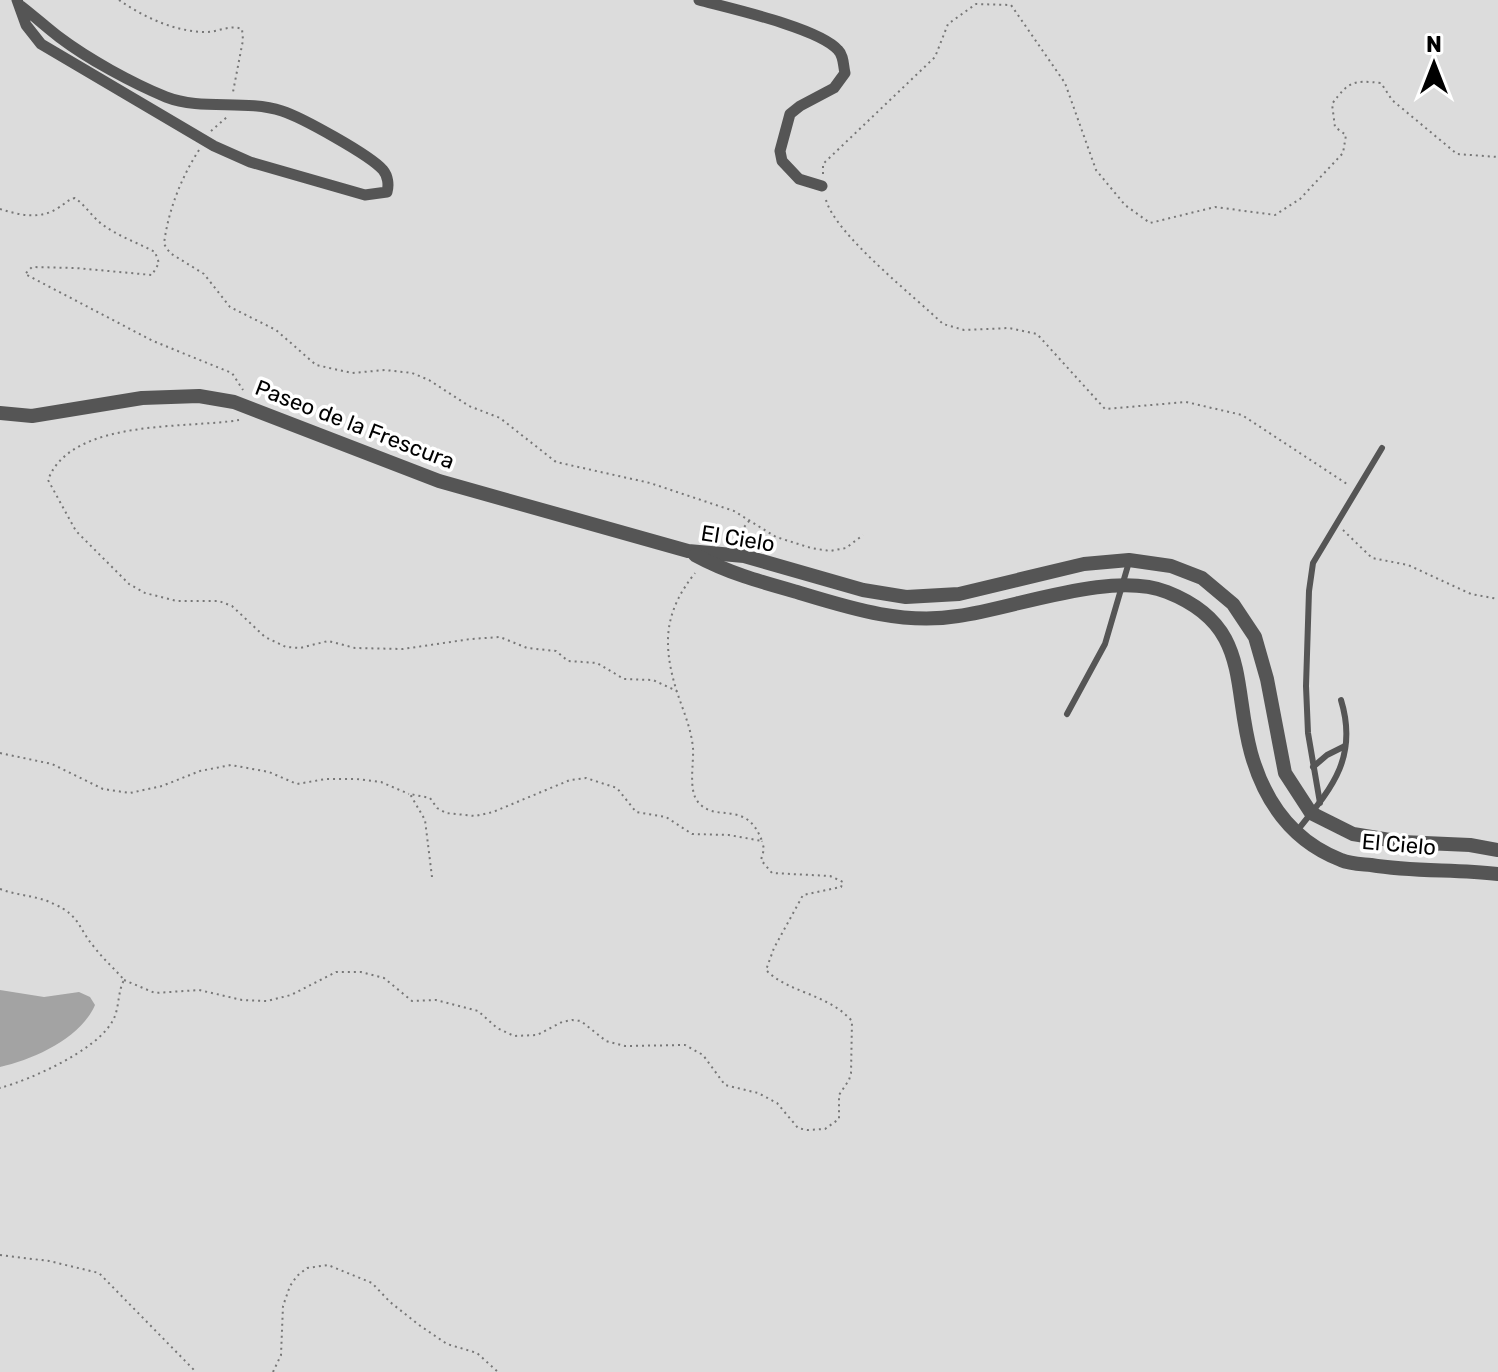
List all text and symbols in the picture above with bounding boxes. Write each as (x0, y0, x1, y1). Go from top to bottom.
north arrow (1394, 24, 1474, 104)
text: N (1426, 31, 1442, 58)
street label: Paseo de la Frescura (251, 374, 458, 475)
street label: El Cielo (699, 519, 777, 558)
street label: El Cielo (1361, 828, 1437, 861)

